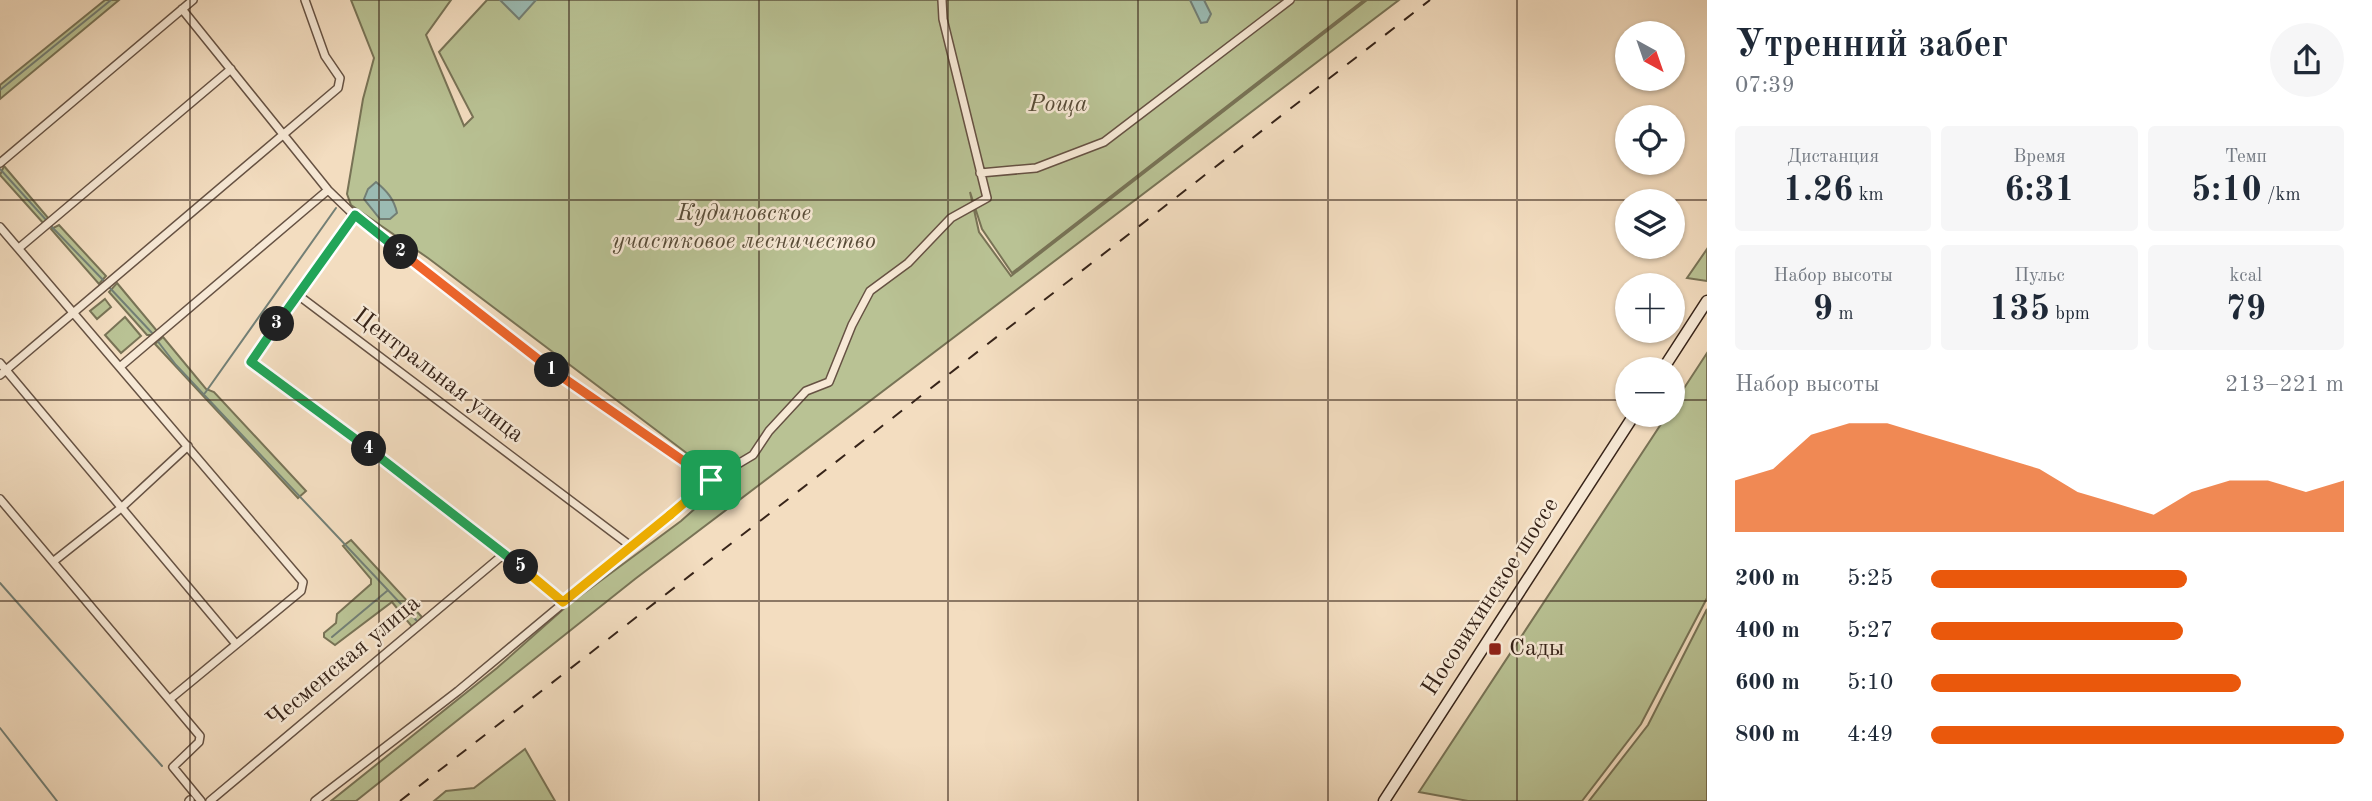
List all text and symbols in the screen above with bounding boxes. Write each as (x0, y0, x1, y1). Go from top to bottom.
north arrow (1615, 21, 1685, 91)
map controls (1615, 21, 1685, 427)
button: share (2270, 23, 2344, 97)
text: Утренний забег (1735, 27, 2008, 65)
text: 07:39 (1735, 74, 1795, 97)
park label: Роща (1028, 93, 1088, 117)
button: locate (1615, 105, 1685, 175)
text: Дистанция (1787, 148, 1879, 167)
text: Время (2013, 148, 2066, 167)
text: Темп (2225, 148, 2267, 167)
text: 1.26 (1783, 173, 1853, 208)
text: 6:31 (2004, 173, 2075, 208)
text: 5:10 (2191, 173, 2262, 208)
text: km (1853, 186, 1884, 205)
text: /km (2262, 186, 2301, 205)
button: layers (1615, 189, 1685, 259)
park label: Кудиновское участковое лесничество (612, 202, 876, 254)
pin: 2 (384, 234, 418, 270)
text: 2 (395, 242, 406, 261)
text: Набор высоты (1774, 267, 1893, 286)
text: Пульс (2014, 267, 2065, 286)
text: kcal (2229, 267, 2262, 286)
button: + (1615, 273, 1685, 343)
text: 9 (1813, 292, 1833, 327)
text: 135 (1989, 292, 2050, 327)
text: 79 (2226, 292, 2266, 327)
street label: Центральная улица (348, 304, 528, 448)
text: m (1833, 305, 1854, 324)
text: bpm (2050, 305, 2090, 324)
pin: 3 (260, 306, 294, 342)
text: 3 (271, 314, 282, 333)
pin: 1 (534, 352, 570, 388)
button: − (1615, 357, 1685, 427)
text: 1 (546, 360, 557, 379)
text: Набор высоты (1735, 373, 1879, 396)
text: 213–221 m (2225, 373, 2344, 396)
pin: 4 (352, 432, 386, 466)
text: 4 (363, 439, 374, 458)
pin (681, 450, 741, 510)
icon: arrive (692, 461, 730, 499)
street label: Носовихинское шоссе (1418, 494, 1564, 700)
pin: 5 (504, 550, 538, 584)
text: 5 (515, 557, 526, 576)
text: 200 m (1735, 567, 1800, 590)
text: 5:25 (1847, 567, 1893, 590)
street label: Чесменская улица (263, 591, 425, 733)
text: 400 m (1735, 619, 1800, 642)
text: 5:27 (1847, 619, 1893, 642)
place label: Сады (1509, 637, 1565, 661)
marker: Сады (1487, 641, 1503, 657)
text: 600 m (1735, 671, 1800, 694)
text: 5:10 (1847, 671, 1893, 694)
text: 800 m (1735, 723, 1800, 746)
text: 4:49 (1847, 723, 1893, 746)

